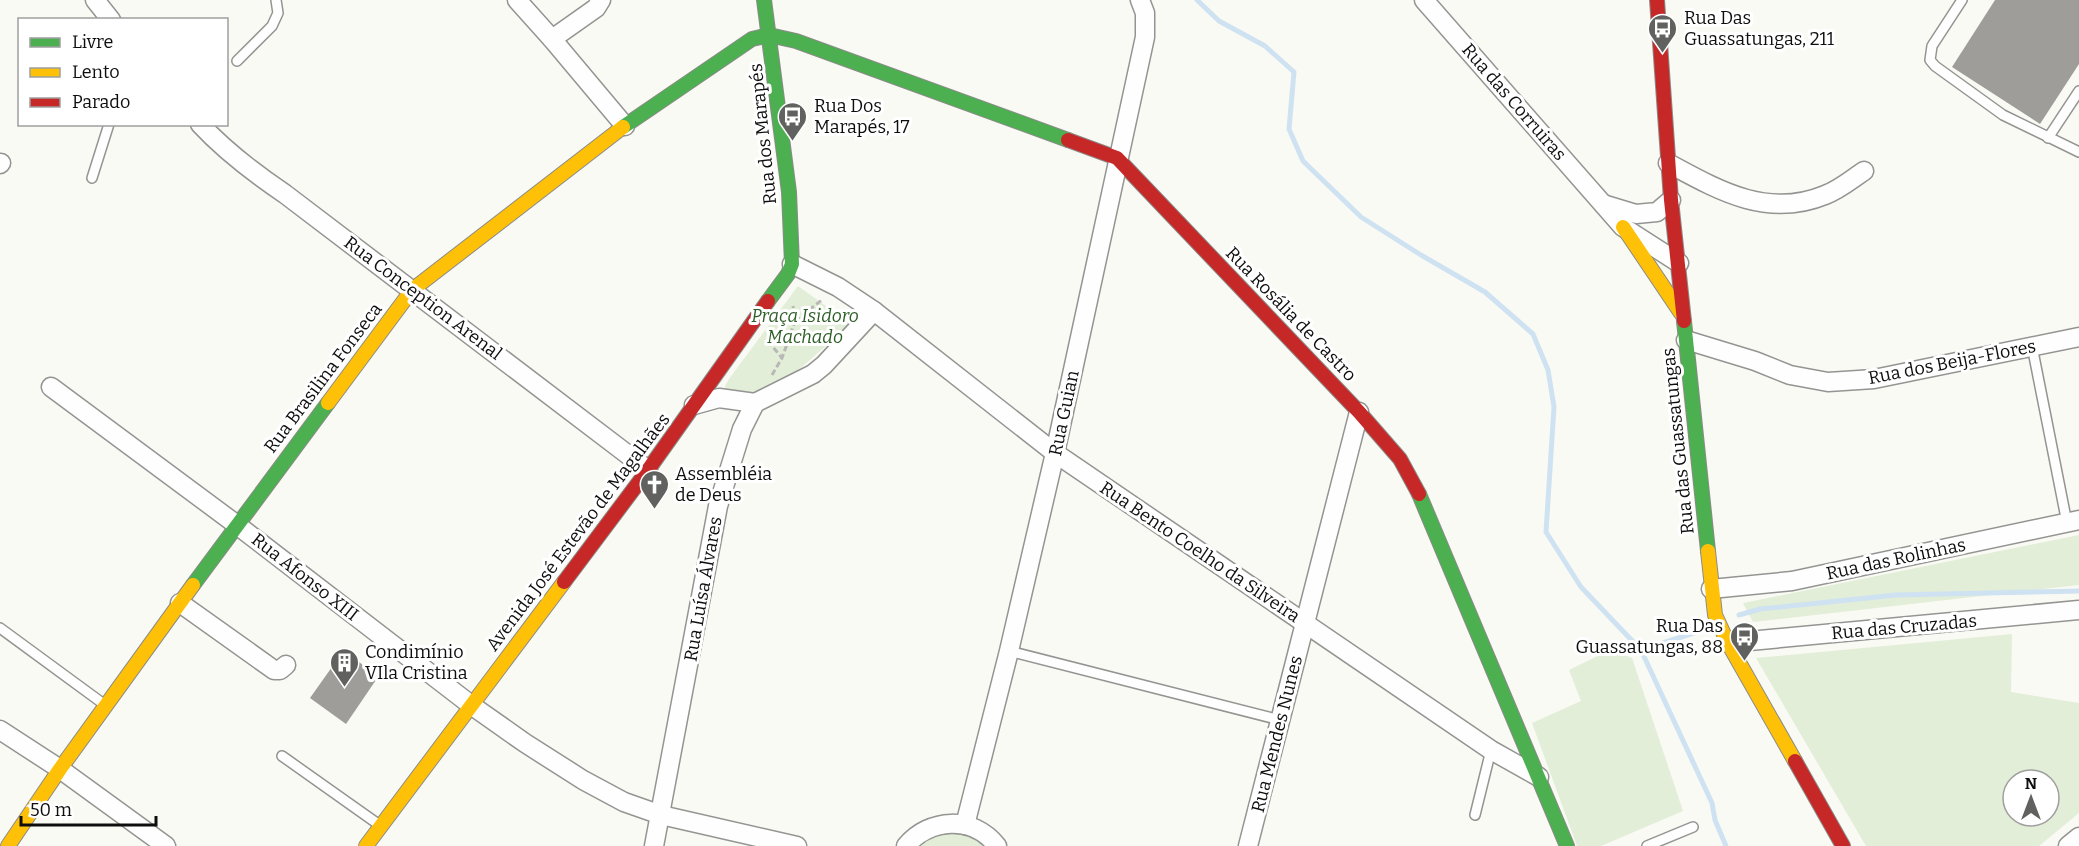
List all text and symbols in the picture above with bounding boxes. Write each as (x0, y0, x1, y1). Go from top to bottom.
place label: Rua Das Guassatungas, 211 (1684, 7, 1835, 50)
bus stop icon: Rua Das Guassatungas, 211 (1647, 12, 1679, 54)
legend (18, 18, 228, 126)
text: Livre (72, 31, 113, 53)
street label: Rua das Corruiras (1457, 39, 1571, 165)
text: Lento (72, 61, 120, 83)
street label: Rua dos Marapés (745, 63, 781, 205)
text: Parado (72, 91, 130, 113)
place label: Rua Dos Marapés, 17 (814, 95, 909, 138)
bus stop icon: Rua Dos Marapés, 17 (777, 100, 809, 142)
street label: Rua Conception Arenal (340, 231, 506, 365)
street label: Rua Rosália de Castro (1221, 242, 1361, 386)
street label: Rua Brasilina Fonseca (259, 298, 387, 457)
park label: Praça Isidoro Machado (751, 305, 859, 348)
street label: Rua dos Beija-Flores (1866, 335, 2038, 389)
street label: Rua das Guassatungas (1657, 347, 1699, 535)
street label: Rua Guian (1044, 368, 1084, 458)
street label: Avenida José Estevão de Magalhães (481, 409, 675, 655)
place label: Assembléia de Deus (675, 463, 772, 506)
church icon: Assembléia de Deus (638, 468, 670, 510)
street label: Rua Bento Coelho da Silveira (1096, 477, 1304, 627)
street label: Rua Luísa Álvares (679, 515, 727, 663)
street label: Rua Afonso XIII (247, 528, 363, 626)
street label: Rua das Rolinhas (1824, 533, 1968, 585)
street label: Rua das Cruzadas (1830, 610, 1978, 644)
place label: Rua Das Guassatungas, 88 (1576, 615, 1723, 658)
bus stop icon: Rua Das Guassatungas, 88 (1728, 620, 1760, 662)
place label: Condimínio VIla Cristina (365, 641, 468, 684)
building icon: Condimínio VIla Cristina (328, 646, 360, 688)
street label: Rua Mendes Nunes (1247, 653, 1307, 815)
north arrow (2001, 768, 2061, 828)
text: N (2025, 774, 2037, 793)
scale bar (21, 789, 156, 827)
text: 50 m (30, 799, 72, 821)

